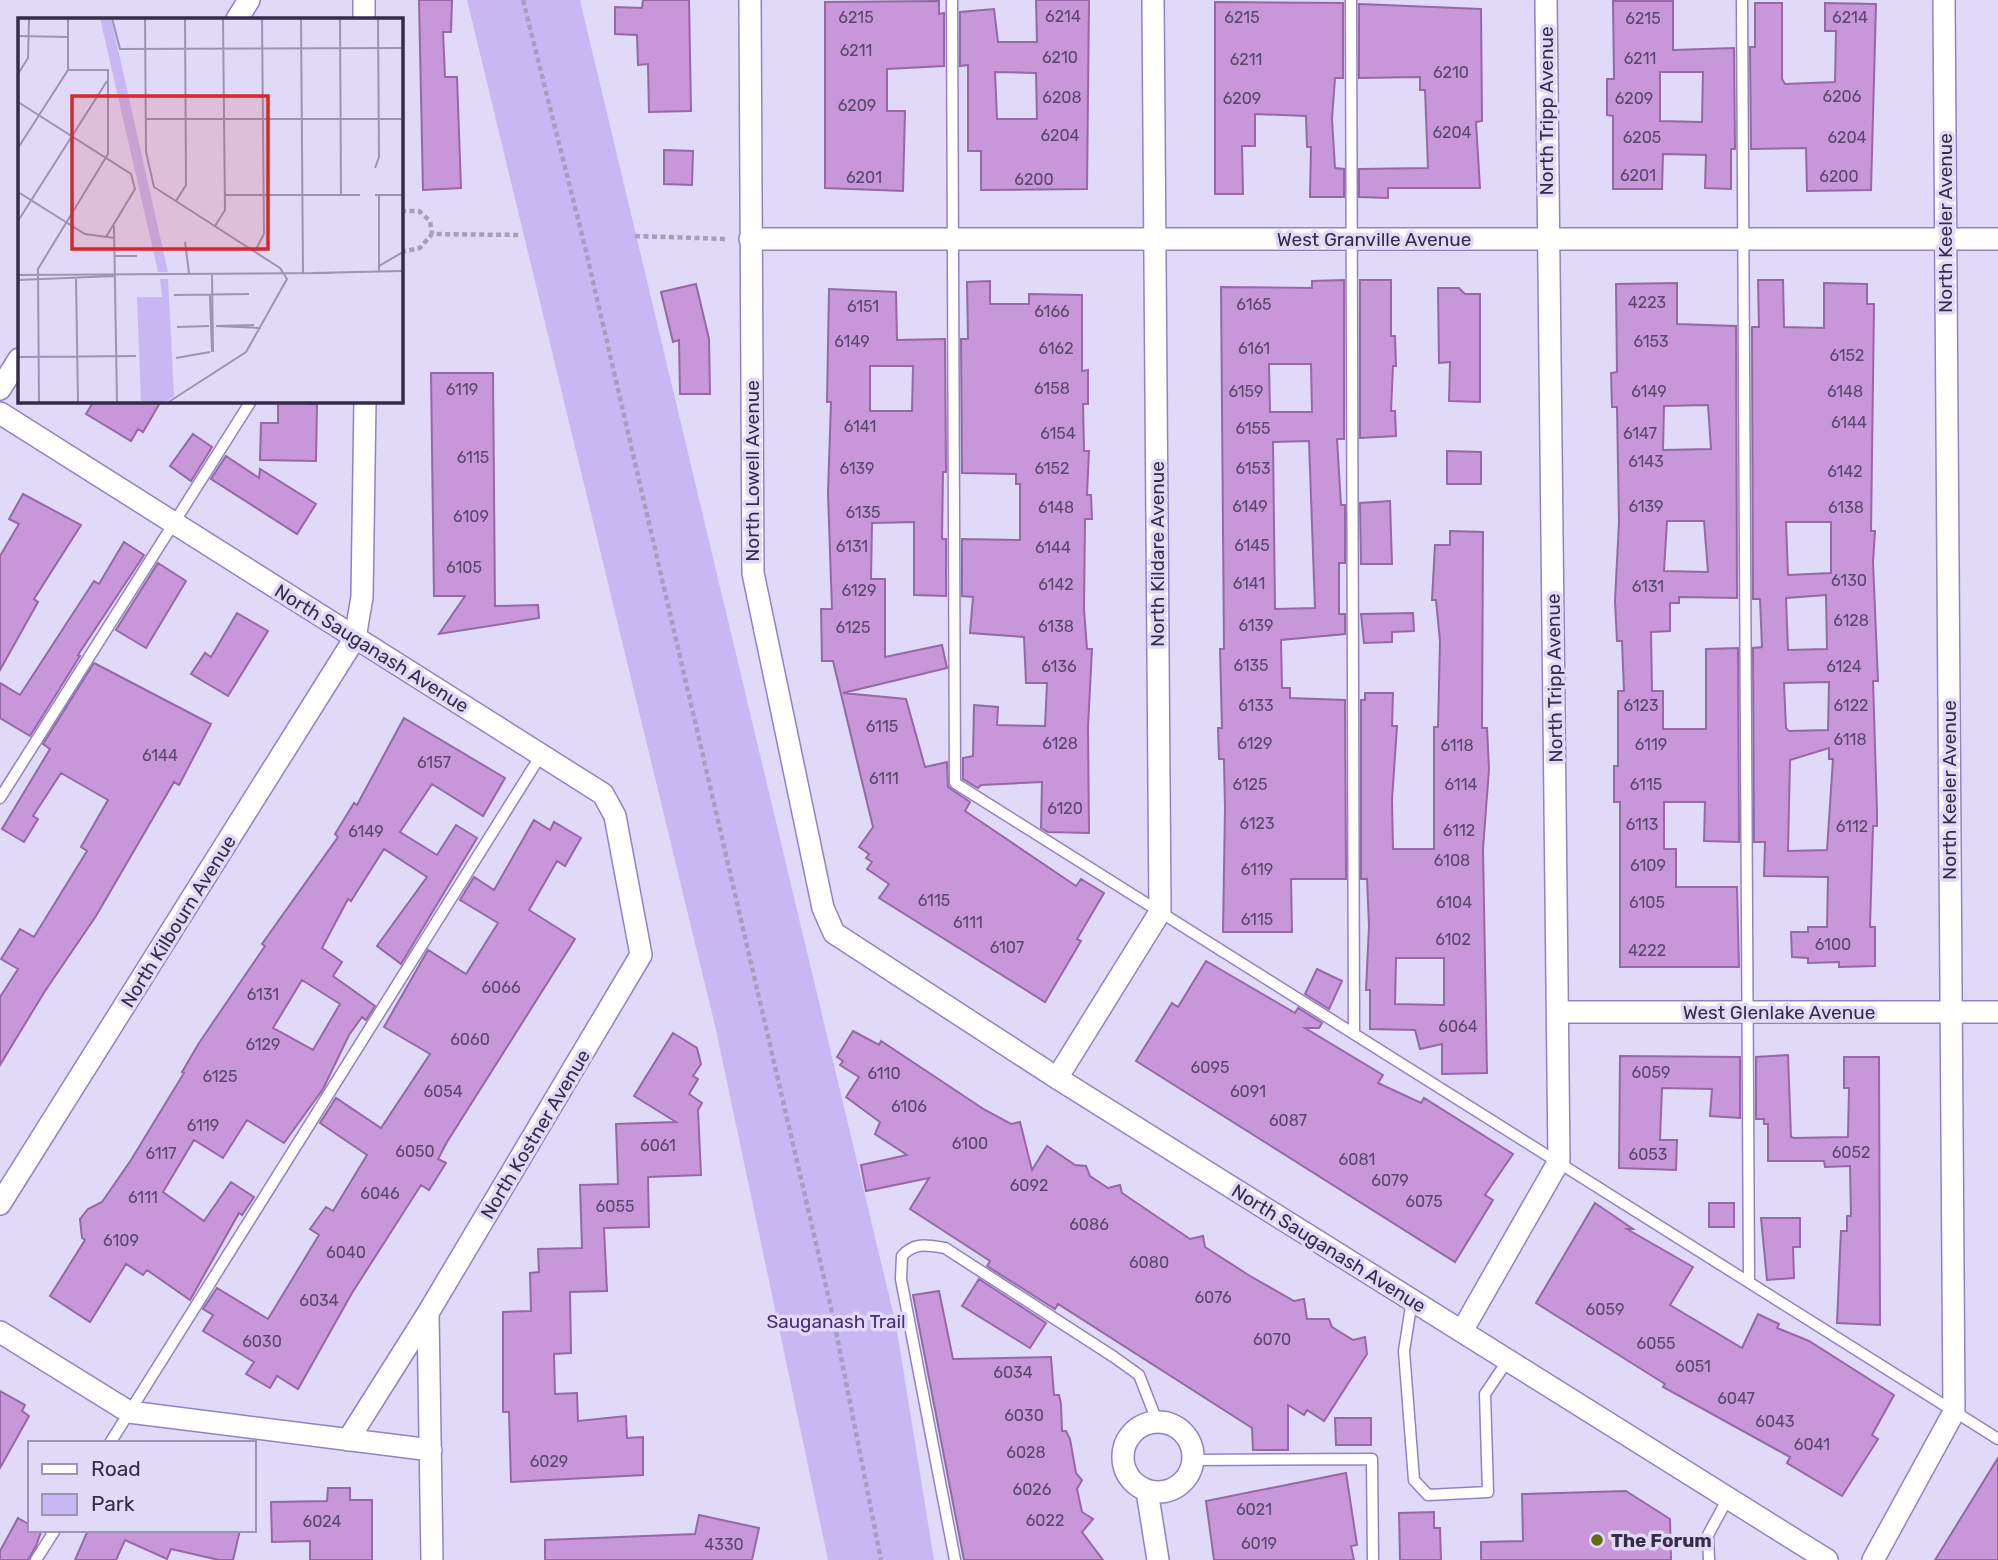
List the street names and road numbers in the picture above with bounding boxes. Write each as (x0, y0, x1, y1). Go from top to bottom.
street label: North Tripp Avenue (1535, 26, 1558, 196)
street label: North Keeler Avenue (1934, 133, 1957, 313)
street label: West Granville Avenue (1277, 228, 1471, 251)
street label: North Lowell Avenue (741, 380, 764, 562)
street label: North Kildare Avenue (1146, 461, 1169, 647)
street label: North Sauganash Avenue (270, 579, 473, 718)
street label: North Tripp Avenue (1542, 593, 1567, 763)
street label: North Keeler Avenue (1938, 700, 1961, 880)
street label: North Kilbourn Avenue (116, 831, 241, 1012)
street label: West Glenlake Avenue (1683, 1001, 1875, 1024)
street label: North Kostner Avenue (476, 1045, 595, 1223)
street label: North Sauganash Avenue (1227, 1179, 1430, 1318)

